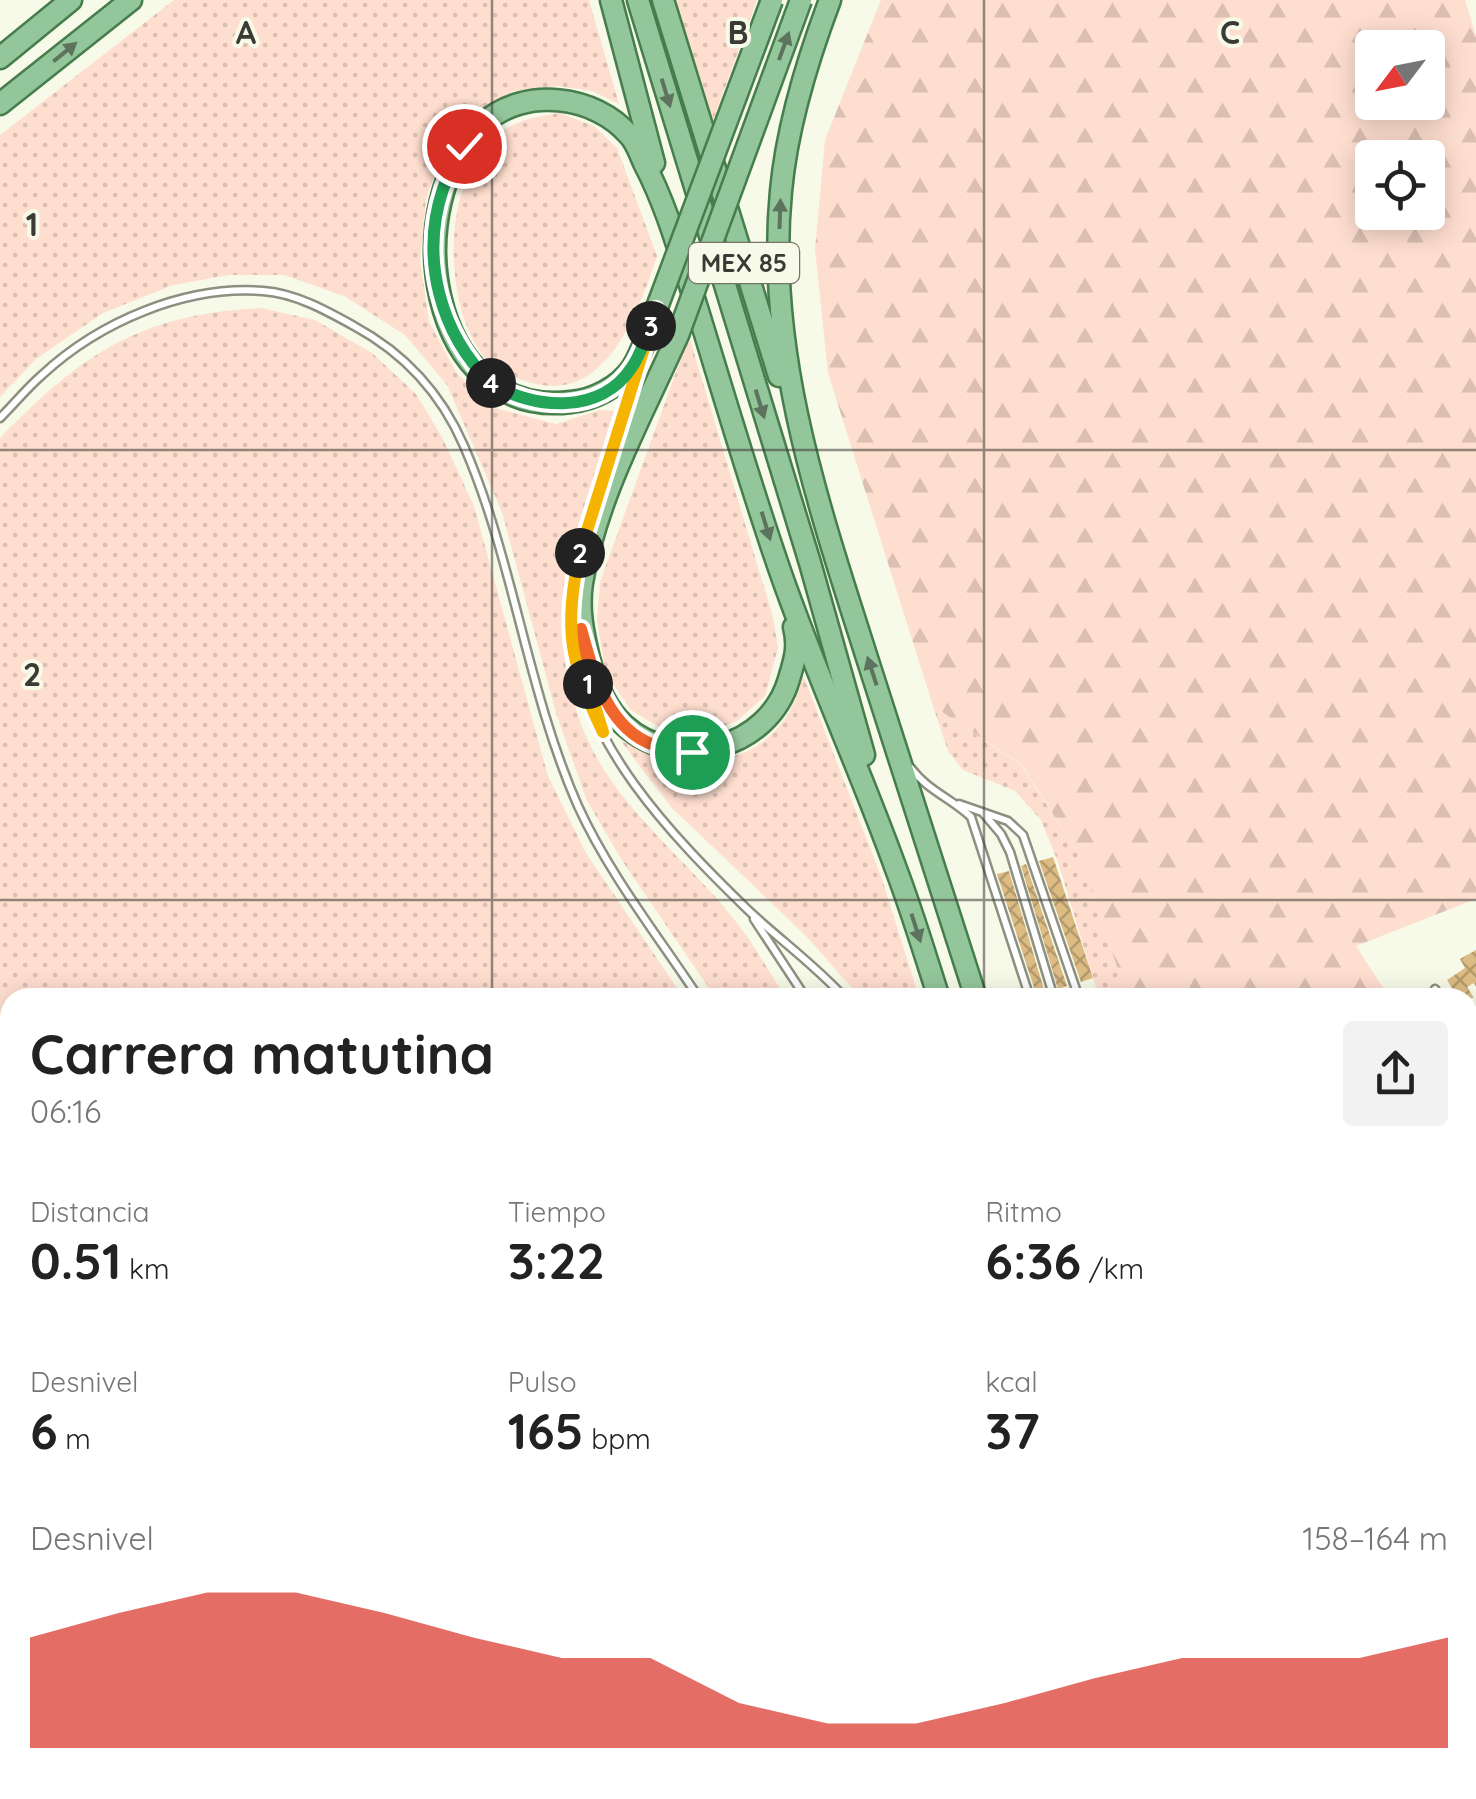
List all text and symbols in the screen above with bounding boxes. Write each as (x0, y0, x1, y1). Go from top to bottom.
text: A (236, 12, 257, 52)
text: B (728, 12, 748, 52)
text: C (1220, 12, 1240, 52)
north arrow (1355, 30, 1445, 120)
map controls (1355, 30, 1445, 230)
one-way arrow (777, 31, 792, 61)
one-way arrow (53, 42, 78, 63)
one-way arrow (659, 79, 674, 109)
pin (422, 104, 507, 189)
icon: check (437, 119, 492, 174)
button: locate (1355, 140, 1445, 230)
one-way arrow (772, 198, 788, 230)
text: 1 (26, 204, 38, 244)
road number: MEX 85 (689, 243, 799, 283)
pin: 3 (626, 301, 676, 351)
text: 3 (643, 308, 659, 343)
pin: 4 (466, 358, 516, 408)
text: 4 (483, 365, 499, 400)
one-way arrow (753, 390, 768, 420)
one-way arrow (759, 511, 774, 541)
pin: 2 (555, 528, 605, 578)
text: 2 (572, 535, 588, 570)
text: 2 (23, 654, 41, 694)
one-way arrow (863, 656, 878, 686)
pin: 1 (563, 659, 613, 709)
text: 1 (583, 666, 593, 701)
pin (650, 710, 735, 795)
icon: arrive (665, 725, 720, 780)
one-way arrow (910, 914, 925, 944)
text: Carrera matutina (30, 1019, 494, 1088)
button: share (1343, 1021, 1448, 1126)
text: 06:16 (30, 1091, 101, 1131)
text: Distancia (30, 1194, 149, 1229)
text: Tiempo (508, 1194, 606, 1229)
text: Ritmo (985, 1194, 1062, 1229)
text: 0.51 (30, 1229, 121, 1292)
text: 3:22 (508, 1229, 605, 1292)
text: 6:36 (985, 1229, 1081, 1292)
text: km (121, 1251, 170, 1286)
text: /km (1081, 1251, 1144, 1286)
text: Desnivel (30, 1364, 138, 1399)
text: Pulso (508, 1364, 577, 1399)
text: kcal (985, 1364, 1038, 1399)
text: 6 (30, 1399, 58, 1462)
text: 165 (508, 1399, 584, 1462)
text: 37 (985, 1399, 1040, 1462)
text: m (58, 1421, 91, 1456)
text: bpm (584, 1421, 651, 1456)
text: Desnivel (30, 1518, 154, 1558)
text: 158–164 m (1302, 1518, 1448, 1558)

